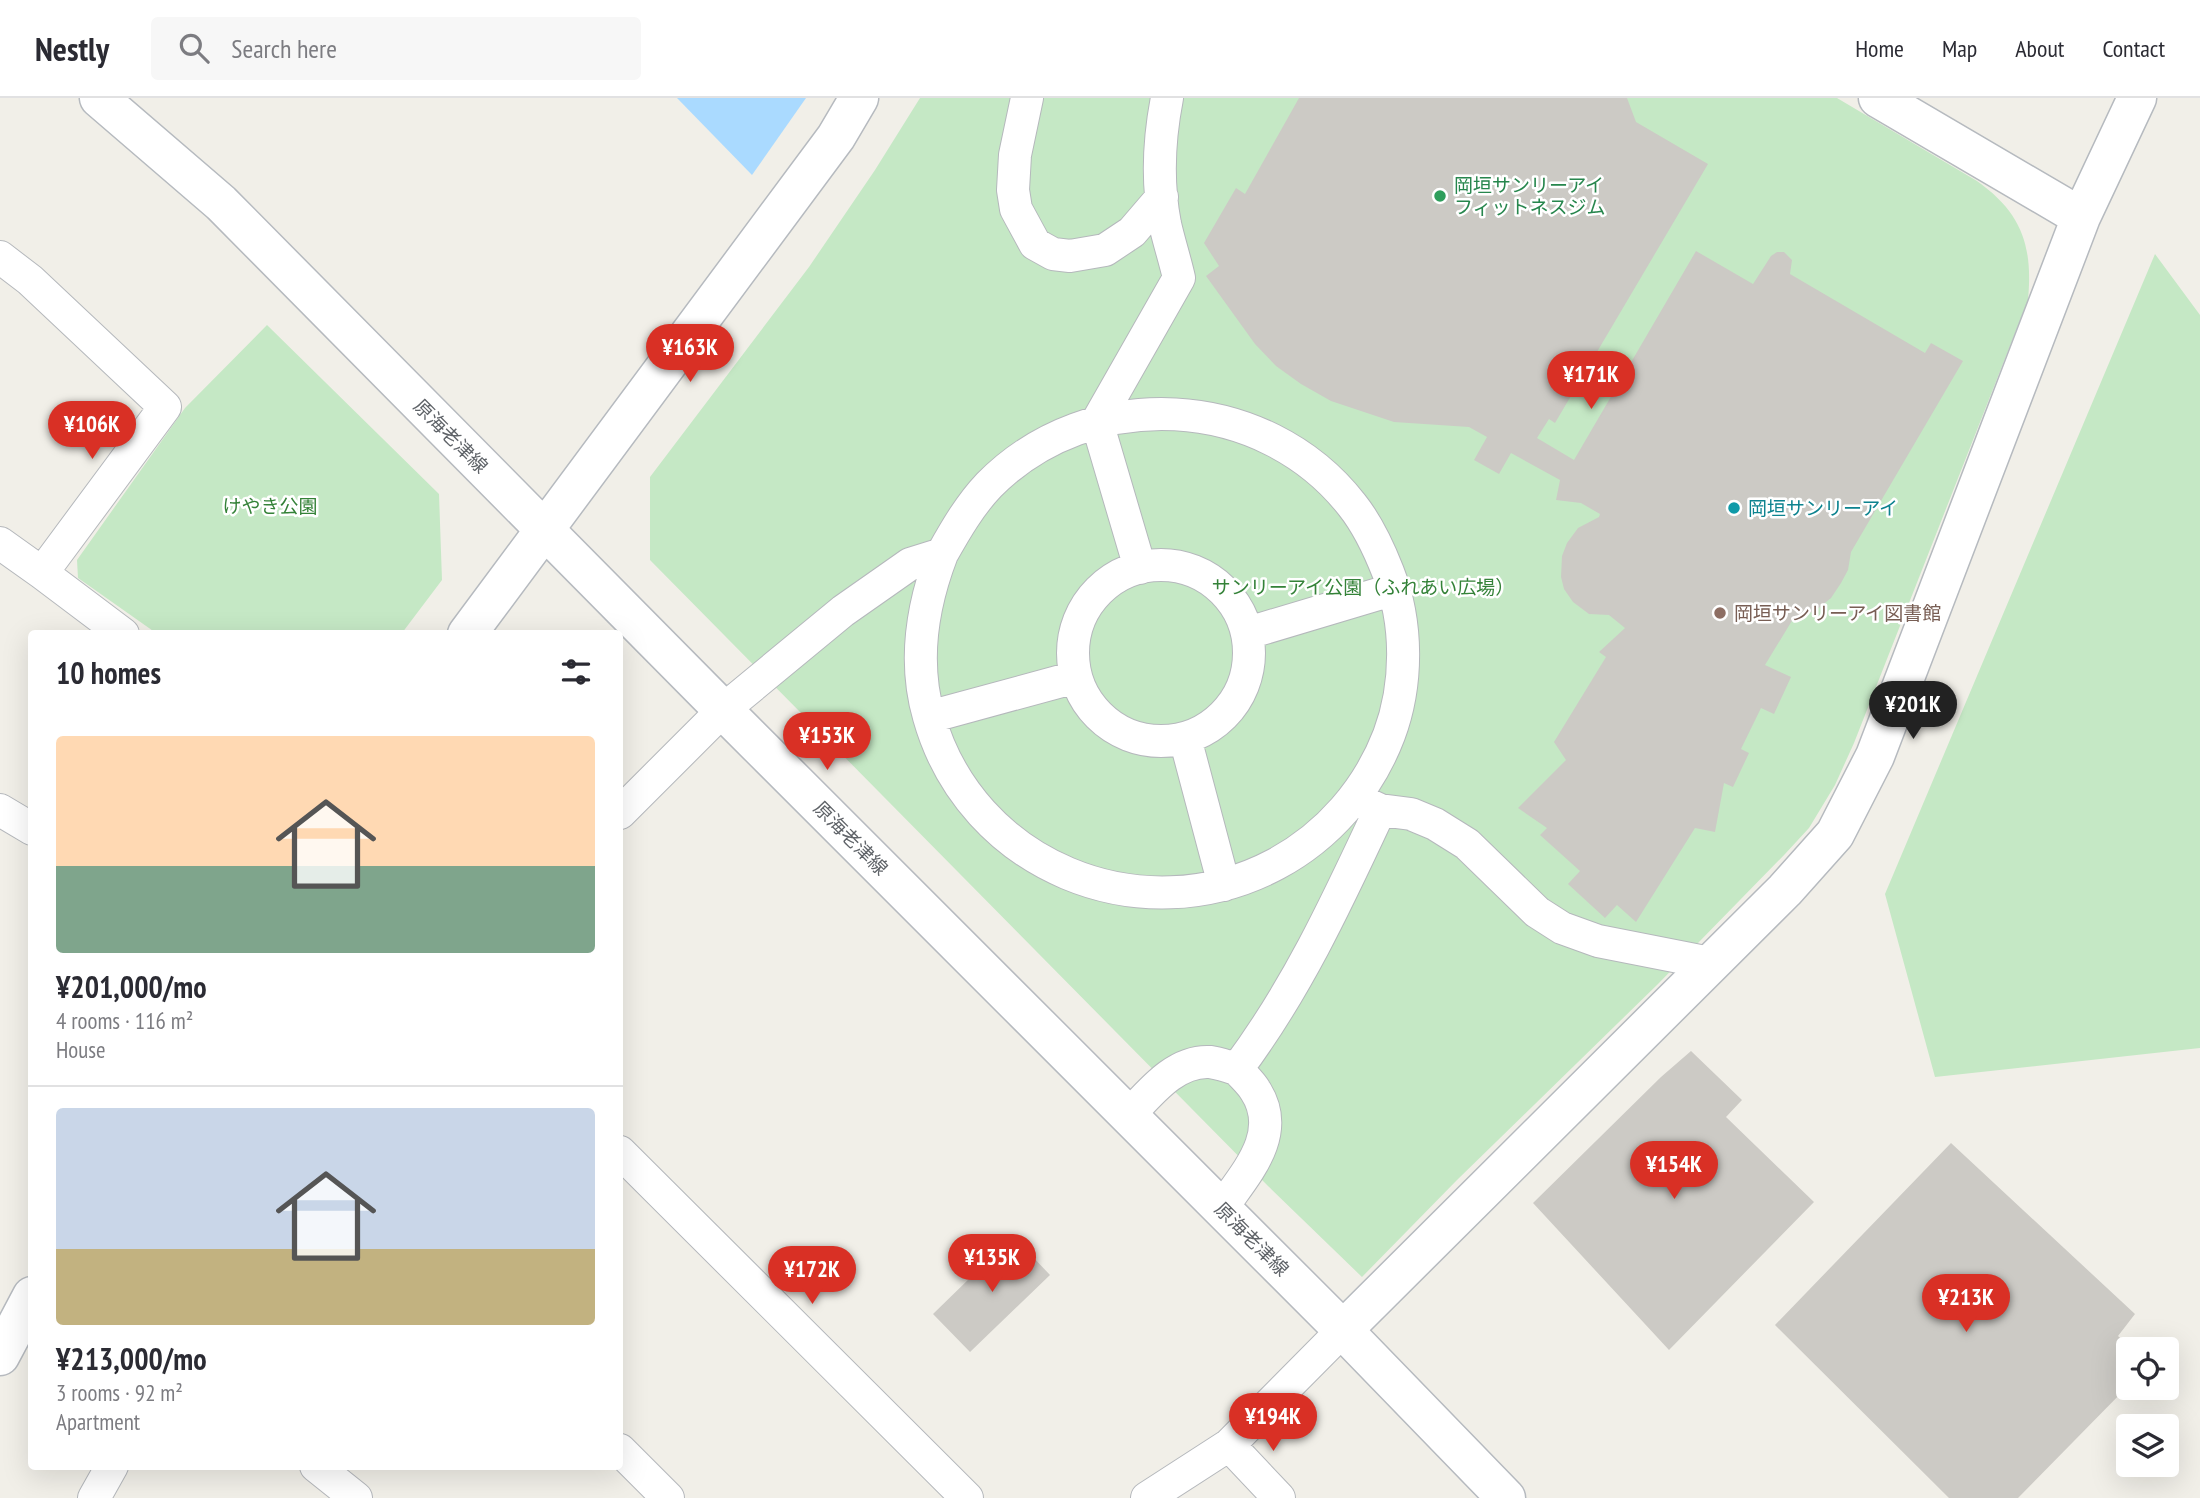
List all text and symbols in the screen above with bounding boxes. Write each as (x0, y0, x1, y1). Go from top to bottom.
search box (151, 17, 641, 80)
text: Nestly (35, 27, 109, 70)
icon: search (175, 29, 213, 67)
text: Search here (231, 32, 337, 65)
text: Home (1855, 33, 1904, 64)
text: Map (1942, 33, 1977, 64)
text: About (2015, 33, 2064, 64)
text: Contact (2102, 33, 2165, 64)
place label: 岡垣サンリーアイ フィットネスジム (1454, 173, 1606, 219)
marker: 岡垣サンリーアイ フィットネスジム (1432, 188, 1448, 204)
pin: ¥163K (641, 324, 739, 384)
text: ¥163K (662, 332, 718, 361)
pin: ¥171K (1542, 352, 1640, 411)
text: ¥171K (1563, 359, 1619, 388)
street label: 原海老津線 (409, 394, 493, 478)
pin: ¥106K (43, 402, 141, 461)
text: ¥106K (64, 409, 120, 438)
park label: けやき公園 (222, 494, 318, 518)
place label: 岡垣サンリーアイ (1748, 496, 1898, 520)
marker: 岡垣サンリーアイ (1726, 500, 1742, 516)
park label: サンリーアイ公園（ふれあい広場） (1212, 575, 1514, 599)
place label: 岡垣サンリーアイ図書館 (1734, 601, 1941, 625)
marker: 岡垣サンリーアイ図書館 (1712, 605, 1728, 621)
text: 10 homes (56, 653, 161, 692)
icon: filters (557, 653, 595, 691)
pin: ¥201K (1864, 682, 1962, 741)
text: ¥201K (1885, 689, 1941, 718)
pin: ¥153K (778, 712, 876, 772)
text: ¥153K (799, 720, 855, 749)
icon: home (263, 781, 389, 907)
street label: 原海老津線 (809, 796, 893, 880)
text: ¥201,000/mo (56, 967, 207, 1006)
text: 4 rooms · 116 m² (56, 1006, 193, 1035)
text: House (56, 1035, 106, 1064)
pin: ¥154K (1625, 1142, 1723, 1201)
text: ¥154K (1646, 1149, 1702, 1178)
icon: home (263, 1153, 389, 1279)
street label: 原海老津線 (1210, 1197, 1294, 1281)
pin: ¥135K (943, 1234, 1041, 1294)
text: ¥135K (964, 1242, 1020, 1271)
pin: ¥172K (763, 1246, 861, 1306)
text: ¥172K (784, 1254, 840, 1283)
pin: ¥213K (1917, 1274, 2015, 1334)
text: ¥213K (1938, 1282, 1994, 1311)
map controls (2116, 1337, 2179, 1477)
button: locate (2116, 1337, 2179, 1400)
text: ¥213,000/mo (56, 1339, 207, 1378)
text: 3 rooms · 92 m² (56, 1378, 183, 1407)
pin: ¥194K (1224, 1394, 1322, 1453)
text: ¥194K (1245, 1401, 1301, 1430)
text: Apartment (56, 1407, 140, 1436)
button: layers (2116, 1414, 2179, 1477)

